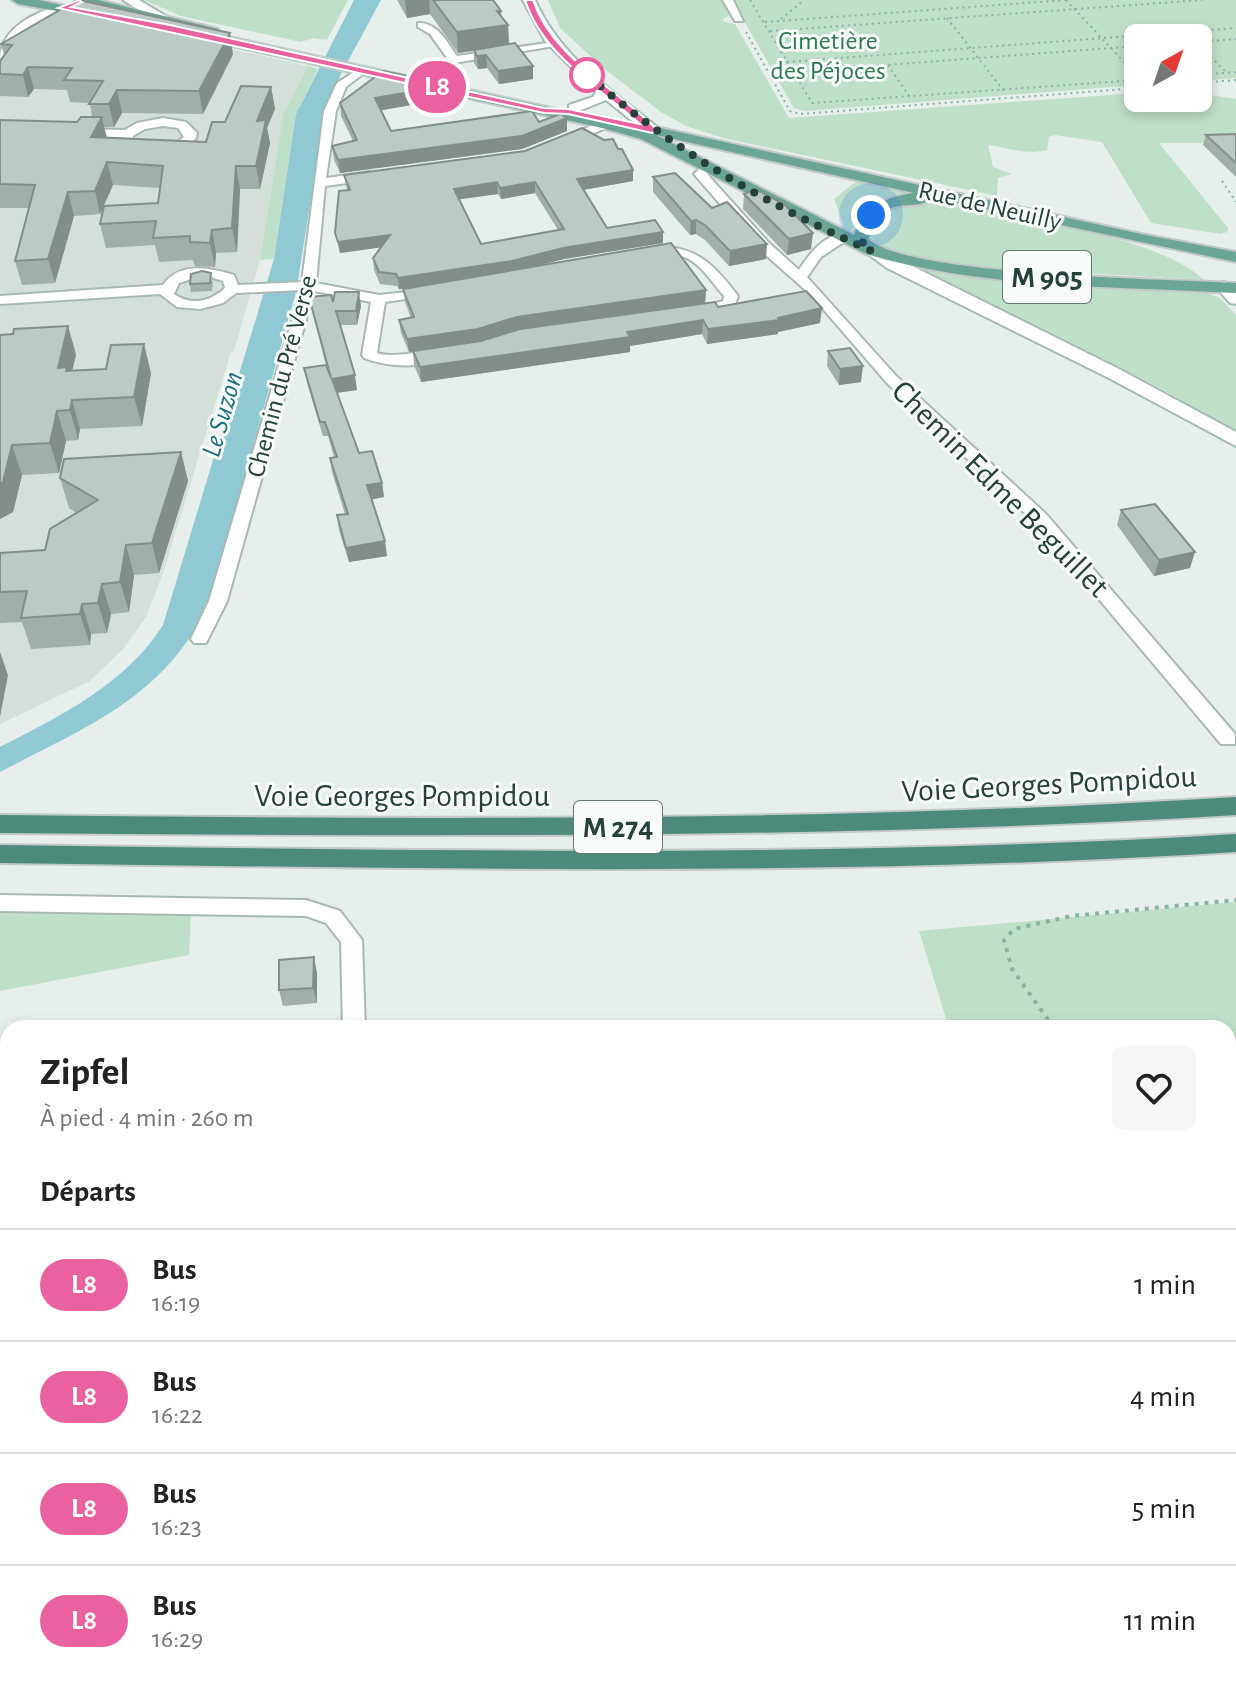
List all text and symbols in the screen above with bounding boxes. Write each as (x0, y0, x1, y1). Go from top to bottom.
north arrow (1124, 24, 1212, 112)
map controls (1124, 24, 1212, 112)
park label: Cimetière des Péjoces (770, 28, 886, 84)
unlabelled marker (570, 58, 604, 92)
line badge: L8 (401, 61, 473, 113)
text: L8 (424, 73, 450, 101)
street label: Rue de Neuilly (916, 177, 1064, 235)
your location (851, 195, 891, 235)
road number: M 905 (1003, 251, 1091, 303)
street label: Chemin du Pré Verse (242, 272, 321, 480)
water label: Le Suzon (197, 369, 248, 460)
street label: Chemin Edme Beguillet (886, 374, 1115, 603)
street label: Voie Georges Pompidou (901, 760, 1197, 808)
street label: Voie Georges Pompidou (254, 780, 550, 812)
road number: M 274 (574, 801, 662, 853)
button: heart (1112, 1046, 1196, 1130)
text: Zipfel (40, 1054, 129, 1092)
text: À pied · 4 min · 260 m (40, 1105, 254, 1131)
text: Départs (40, 1177, 136, 1207)
text: Bus (152, 1255, 197, 1285)
text: 1 min (1134, 1270, 1196, 1300)
text: L8 (71, 1271, 97, 1299)
text: 16:19 (152, 1290, 200, 1316)
text: Bus (152, 1367, 197, 1397)
text: 4 min (1130, 1382, 1196, 1412)
text: L8 (71, 1383, 97, 1411)
text: 16:22 (152, 1402, 203, 1428)
text: Bus (152, 1479, 197, 1509)
text: 5 min (1132, 1494, 1196, 1524)
text: L8 (71, 1495, 97, 1523)
text: 16:23 (152, 1514, 202, 1540)
text: Bus (152, 1591, 197, 1621)
text: 11 min (1124, 1606, 1196, 1636)
text: L8 (71, 1607, 97, 1635)
text: 16:29 (152, 1626, 203, 1652)

